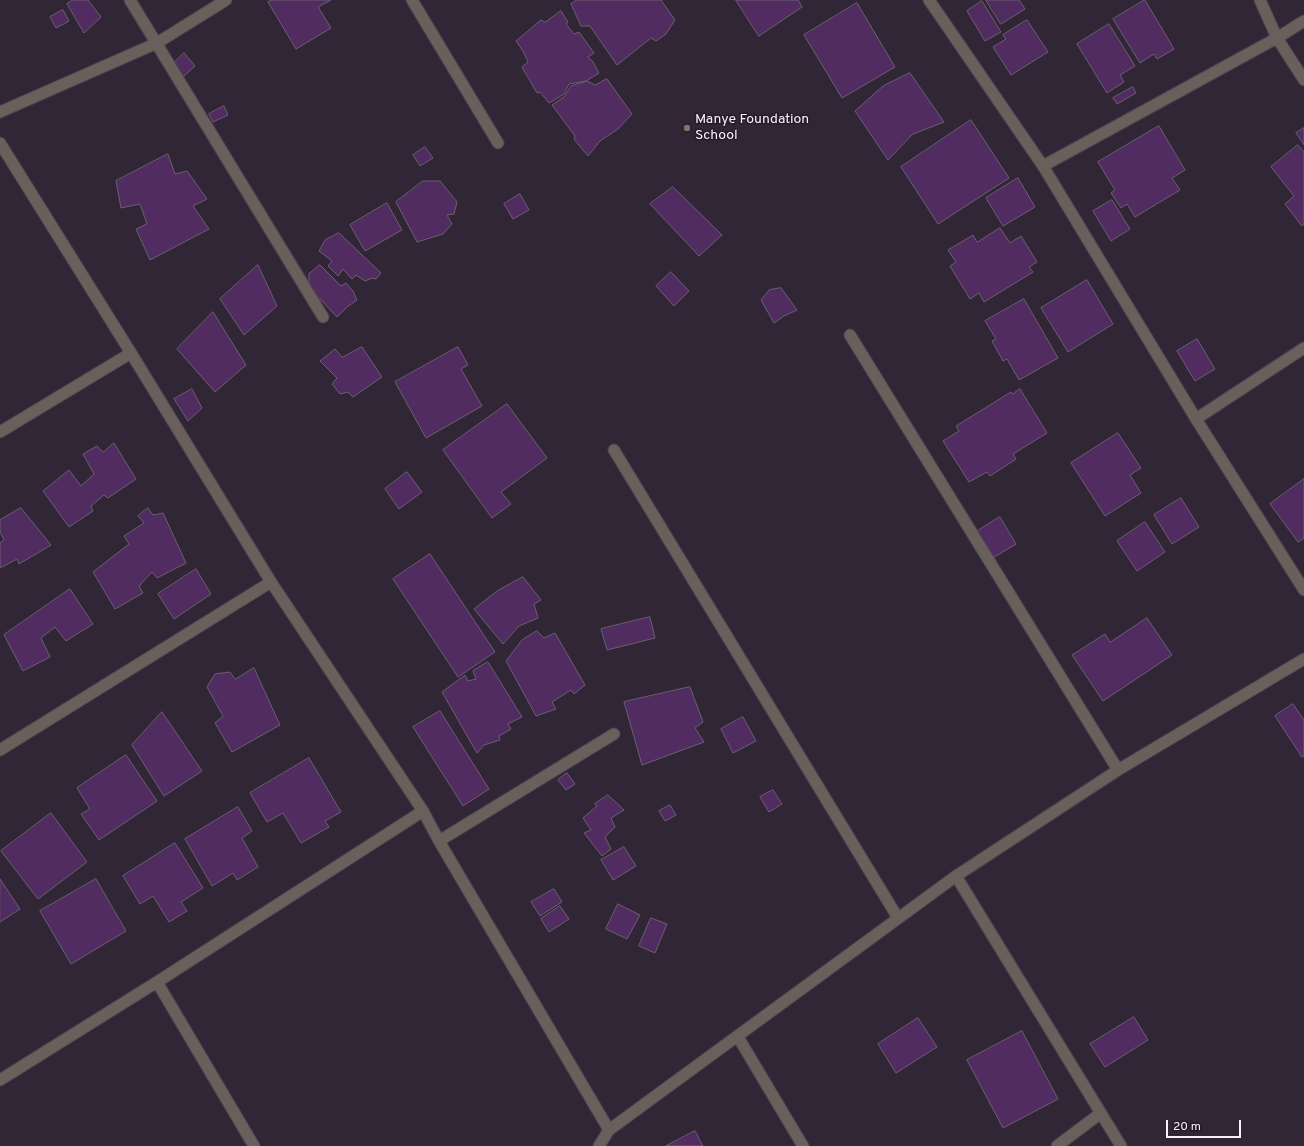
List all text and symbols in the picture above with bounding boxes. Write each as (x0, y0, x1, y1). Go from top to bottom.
place label: Manye Foundation School (695, 112, 809, 144)
marker: Manye Foundation School (682, 123, 692, 133)
scale bar (1168, 1112, 1243, 1138)
text: 20 m (1173, 1119, 1201, 1135)

